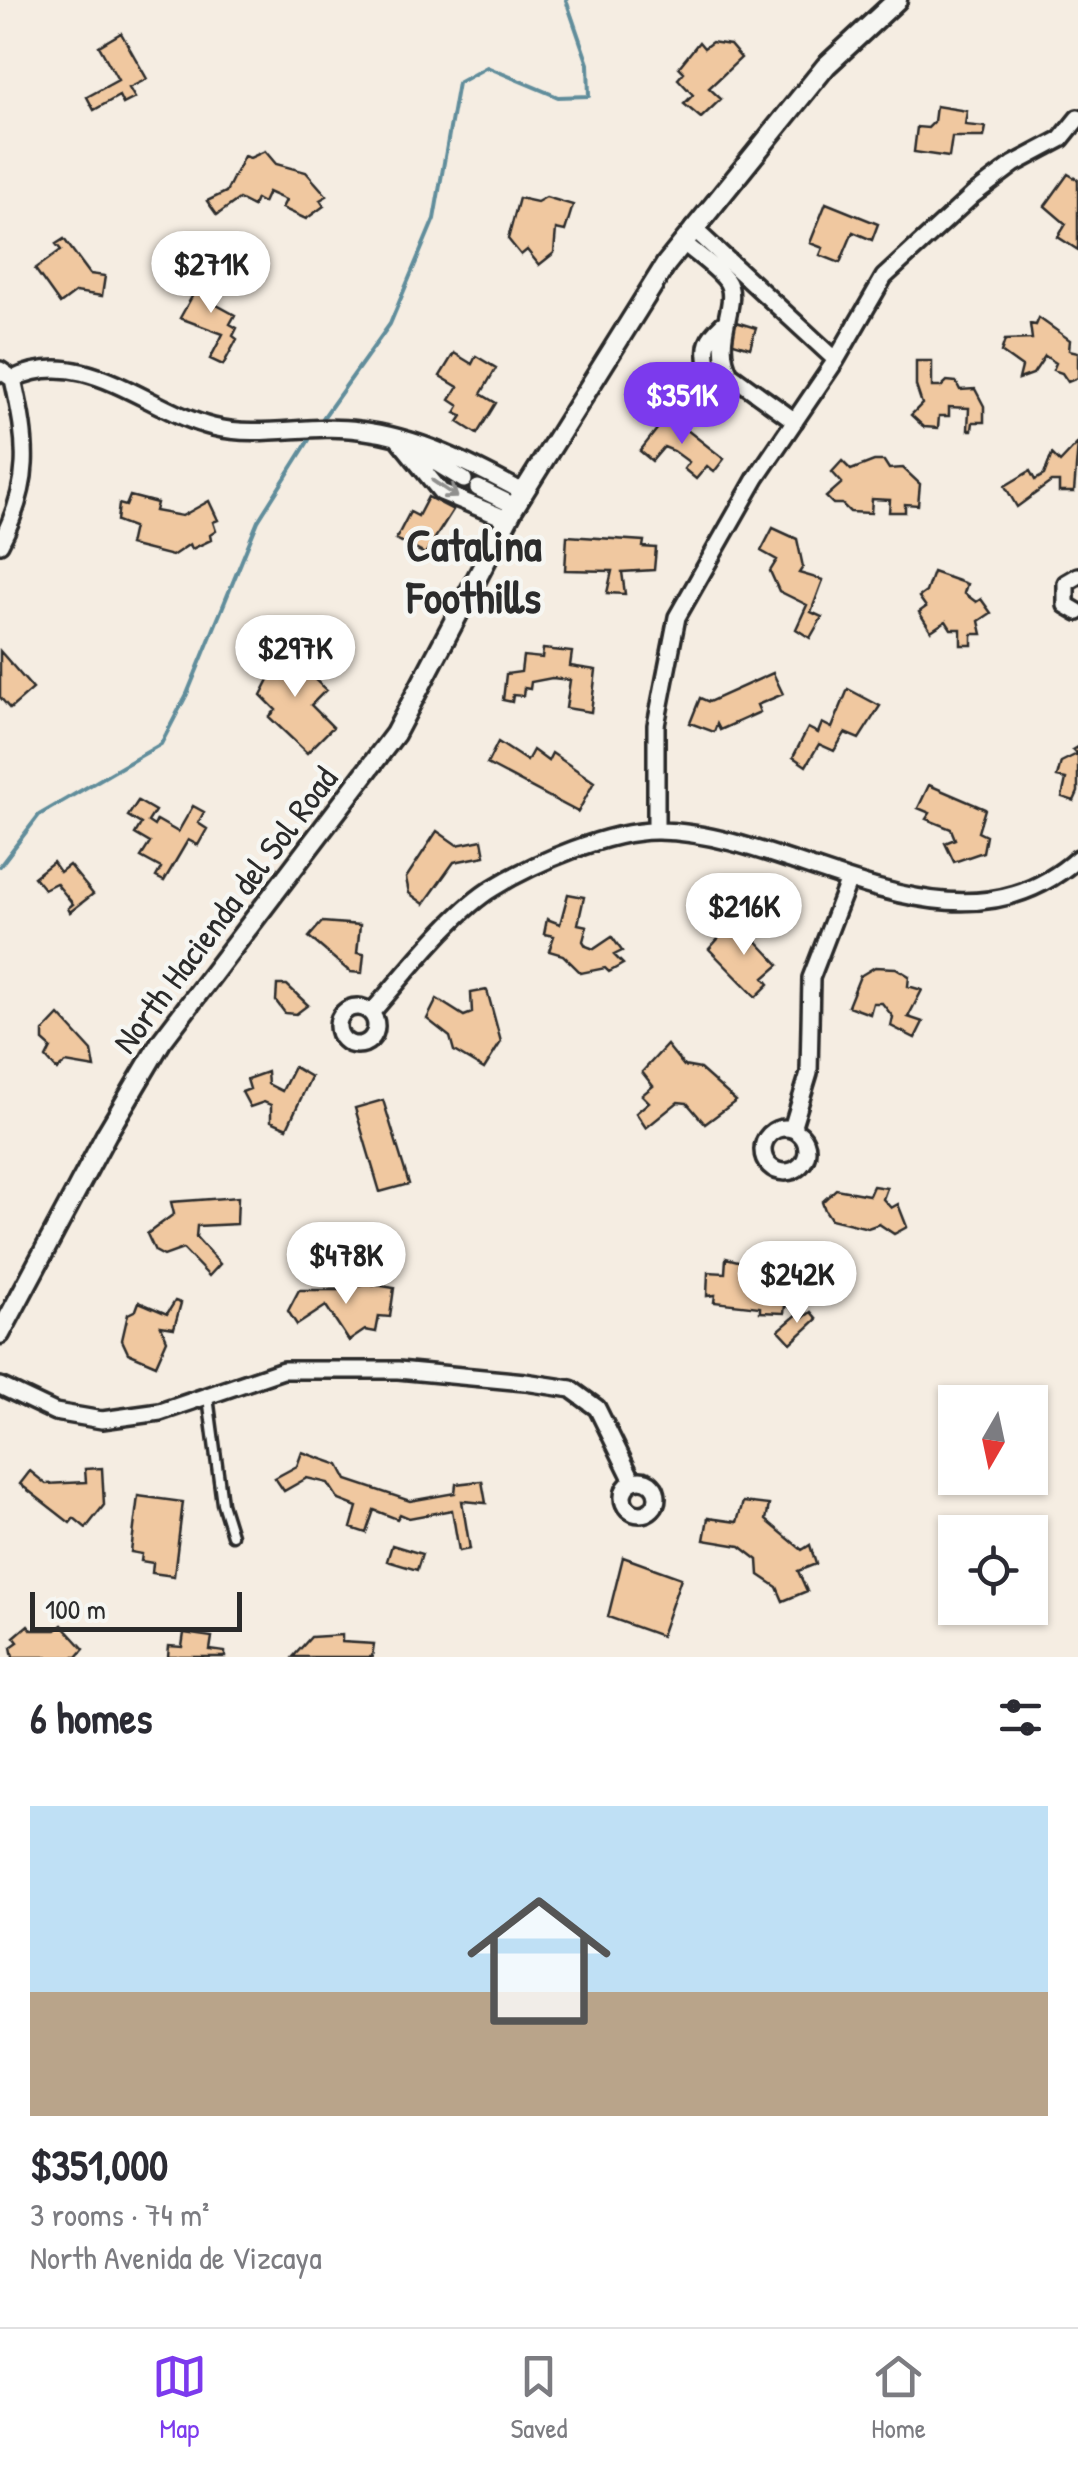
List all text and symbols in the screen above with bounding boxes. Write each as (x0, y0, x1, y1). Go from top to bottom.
pin: $271K (141, 231, 281, 316)
text: $271K (173, 242, 249, 285)
pin: $351K (612, 362, 752, 447)
text: $351K (646, 373, 718, 416)
one-way arrow (431, 479, 458, 500)
district label: Catalina Foothills (406, 514, 542, 627)
pin: $297K (225, 615, 365, 700)
text: $297K (257, 626, 333, 669)
street label: North Hacienda del Sol Road (101, 757, 348, 1063)
pin: $216K (674, 873, 814, 958)
text: $216K (708, 884, 780, 927)
pin: $478K (276, 1222, 416, 1307)
text: $478K (309, 1233, 383, 1276)
pin: $242K (727, 1241, 867, 1326)
text: $242K (760, 1252, 834, 1295)
north arrow (938, 1385, 1048, 1495)
map controls (938, 1385, 1048, 1625)
button: locate (938, 1515, 1048, 1625)
scale bar (30, 1587, 242, 1632)
text: 100 m (45, 1590, 106, 1628)
text: 6 homes (30, 1689, 152, 1746)
icon: filters (993, 1690, 1048, 1745)
icon: home (449, 1871, 629, 2051)
text: $351,000 (30, 2136, 168, 2193)
text: 3 rooms · 74 m² (30, 2193, 209, 2236)
text: North Avenida de Vizcaya (30, 2236, 322, 2279)
tab: Map (152, 2349, 207, 2447)
tab: Saved (510, 2349, 568, 2447)
tab: Home (871, 2349, 926, 2447)

